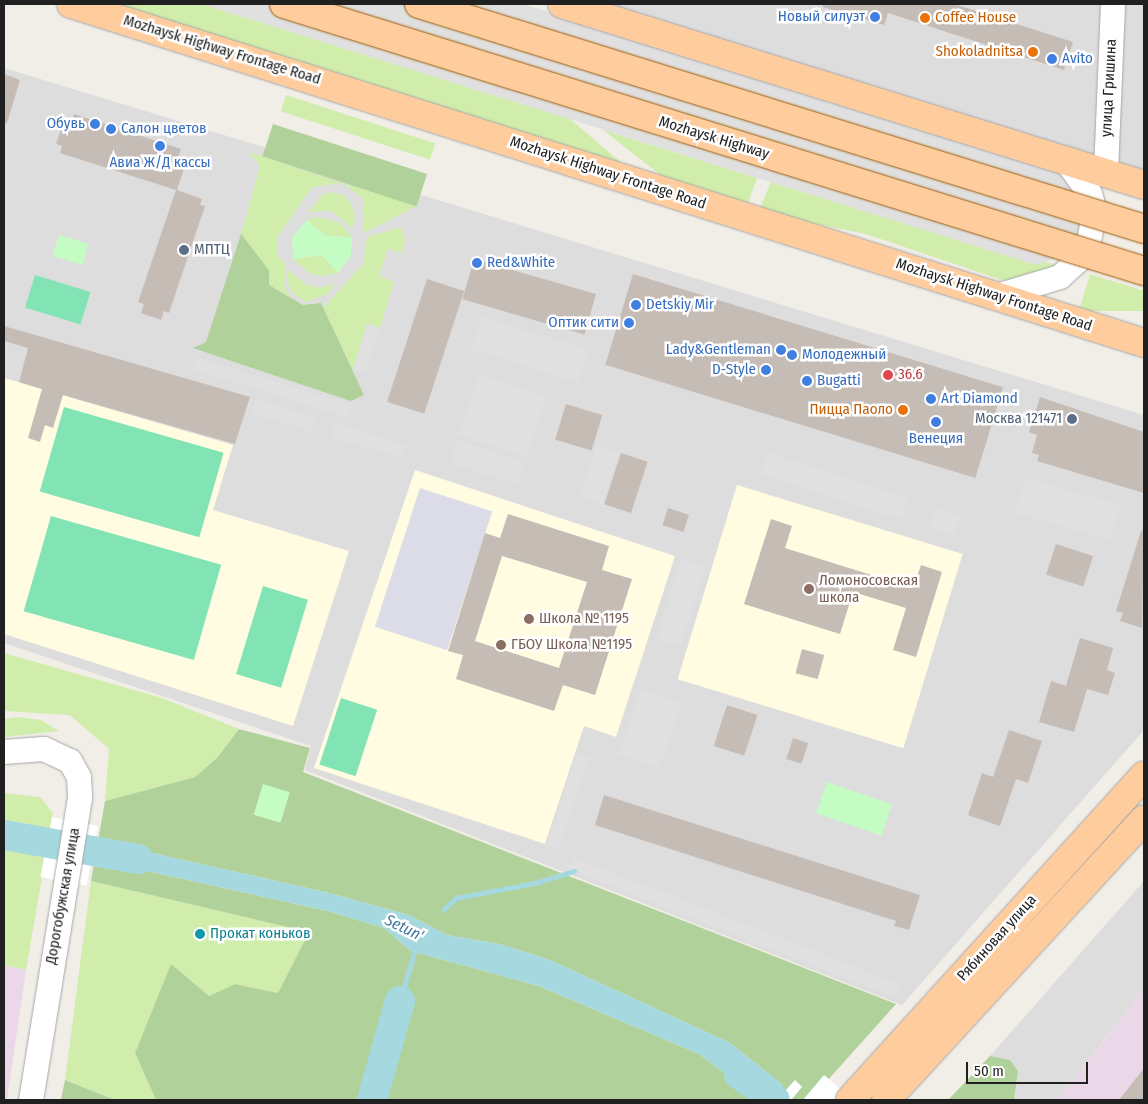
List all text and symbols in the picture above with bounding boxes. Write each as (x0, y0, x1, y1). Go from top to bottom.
place label: Новый силуэт (778, 8, 865, 26)
place label: Coffee House (935, 9, 1016, 27)
street label: Mozhaysk Highway Frontage Road (121, 11, 323, 89)
marker: Новый силуэт (869, 11, 881, 23)
marker: Coffee House (919, 12, 931, 24)
street label: улица Гришина (1097, 39, 1121, 137)
place label: Shokoladnitsa (936, 43, 1023, 61)
marker: Shokoladnitsa (1027, 46, 1039, 58)
place label: Avito (1062, 50, 1093, 68)
marker: Avito (1046, 53, 1058, 65)
street label: Mozhaysk Highway (657, 113, 771, 163)
place label: Обувь (47, 115, 85, 133)
marker: Обувь (89, 118, 101, 130)
place label: Салон цветов (121, 120, 207, 138)
marker: Салон цветов (105, 123, 117, 135)
street label: Mozhaysk Highway Frontage Road (508, 133, 708, 213)
marker: Авиа Ж/Д кассы (154, 140, 166, 152)
place label: Авиа Ж/Д кассы (109, 154, 211, 172)
place label: МПТЦ (194, 241, 230, 259)
marker: МПТЦ (178, 244, 190, 256)
place label: Red&White (487, 254, 555, 272)
street label: Mozhaysk Highway Frontage Road (894, 255, 1094, 335)
marker: Red&White (471, 257, 483, 269)
place label: Detskiy Mir (646, 296, 714, 314)
marker: Detskiy Mir (630, 299, 642, 311)
place label: Оптик сити (548, 314, 619, 332)
marker: Оптик сити (623, 317, 635, 329)
place label: Lady&Gentleman (666, 341, 771, 359)
marker: Lady&Gentleman (775, 344, 787, 356)
place label: Молодежный (802, 346, 886, 364)
marker: Молодежный (786, 349, 798, 361)
place label: D-Style (712, 361, 756, 379)
marker: D-Style (760, 364, 772, 376)
place label: 36.6 (898, 366, 923, 384)
marker: 36.6 (882, 369, 894, 381)
place label: Bugatti (817, 372, 861, 390)
marker: Bugatti (801, 375, 813, 387)
place label: Art Diamond (941, 390, 1018, 408)
marker: Art Diamond (925, 393, 937, 405)
place label: Пицца Паоло (809, 401, 893, 419)
marker: Пицца Паоло (897, 404, 909, 416)
place label: Москва 121471 (975, 410, 1062, 428)
marker: Москва 121471 (1066, 413, 1078, 425)
marker: Венеция (930, 416, 942, 428)
place label: Венеция (909, 430, 963, 448)
place label: Ломоносовская школа (819, 571, 918, 606)
marker: Ломоносовская школа (803, 583, 815, 595)
place label: Школа № 1195 (539, 610, 629, 628)
marker: Школа № 1195 (523, 613, 535, 625)
place label: ГБОУ Школа №1195 (511, 636, 632, 654)
marker: ГБОУ Школа №1195 (495, 639, 507, 651)
street label: Дорогобужская улица (42, 826, 84, 966)
street label: Рябиновая улица (954, 891, 1040, 985)
water label: Setun' (382, 911, 426, 945)
place label: Прокат коньков (210, 925, 310, 943)
marker: Прокат коньков (194, 928, 206, 940)
scale bar (968, 1052, 1090, 1084)
text: 50 m (974, 1062, 1004, 1080)

